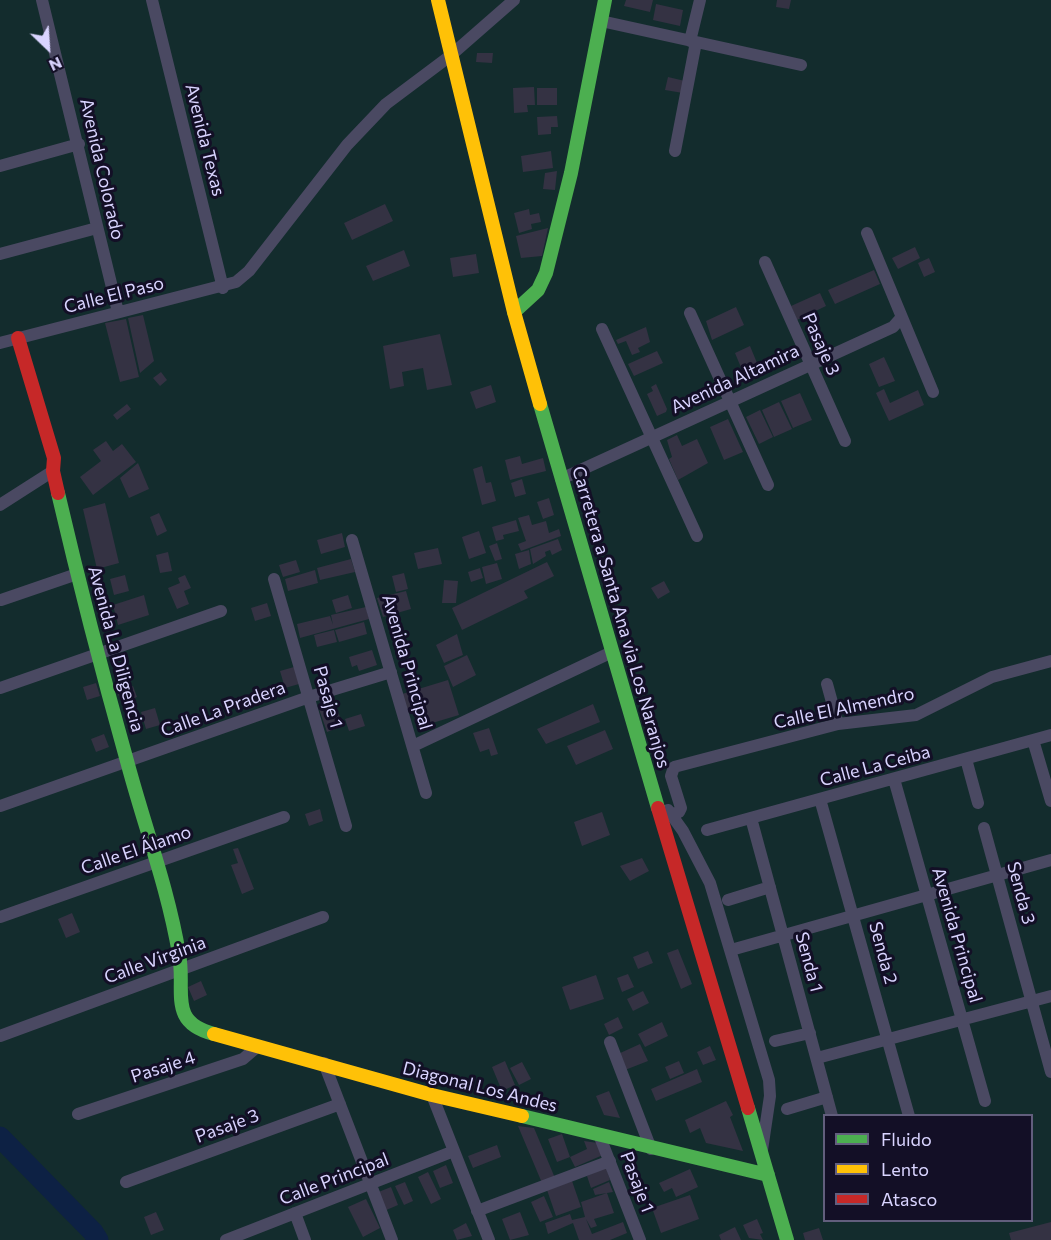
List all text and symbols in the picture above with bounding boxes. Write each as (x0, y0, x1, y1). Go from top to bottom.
north arrow (18, 18, 78, 78)
text: N (46, 54, 65, 76)
street label: Avenida Texas (181, 82, 229, 198)
street label: Avenida Colorado (75, 96, 129, 242)
street label: Calle El Paso (62, 272, 166, 318)
street label: Pasaje 3 (798, 309, 844, 379)
street label: Avenida Altamira (668, 340, 802, 418)
street label: Carretera a Santa Ana via Los Naranjos (567, 464, 675, 770)
street label: Avenida La Diligencia (83, 564, 149, 734)
street label: Avenida Principal (377, 592, 437, 732)
street label: Pasaje 1 (309, 663, 347, 731)
street label: Calle La Pradera (158, 676, 288, 742)
street label: Calle El Almendro (772, 683, 916, 733)
street label: Calle La Ceiba (817, 741, 933, 791)
street label: Calle El Álamo (78, 821, 194, 879)
street label: Senda 3 (1002, 859, 1040, 927)
street label: Avenida Principal (927, 865, 987, 1005)
street label: Senda 2 (864, 919, 902, 987)
street label: Senda 1 (791, 930, 827, 994)
street label: Calle Virginia (101, 932, 209, 988)
street label: Pasaje 4 (128, 1046, 198, 1088)
street label: Diagonal Los Andes (400, 1057, 560, 1117)
street label: Pasaje 3 (192, 1105, 262, 1147)
legend (823, 1114, 1033, 1222)
text: Fluido (881, 1128, 932, 1150)
street label: Calle Principal (276, 1148, 392, 1210)
street label: Pasaje 1 (616, 1148, 658, 1216)
text: Lento (881, 1158, 929, 1180)
text: Atasco (881, 1188, 937, 1210)

